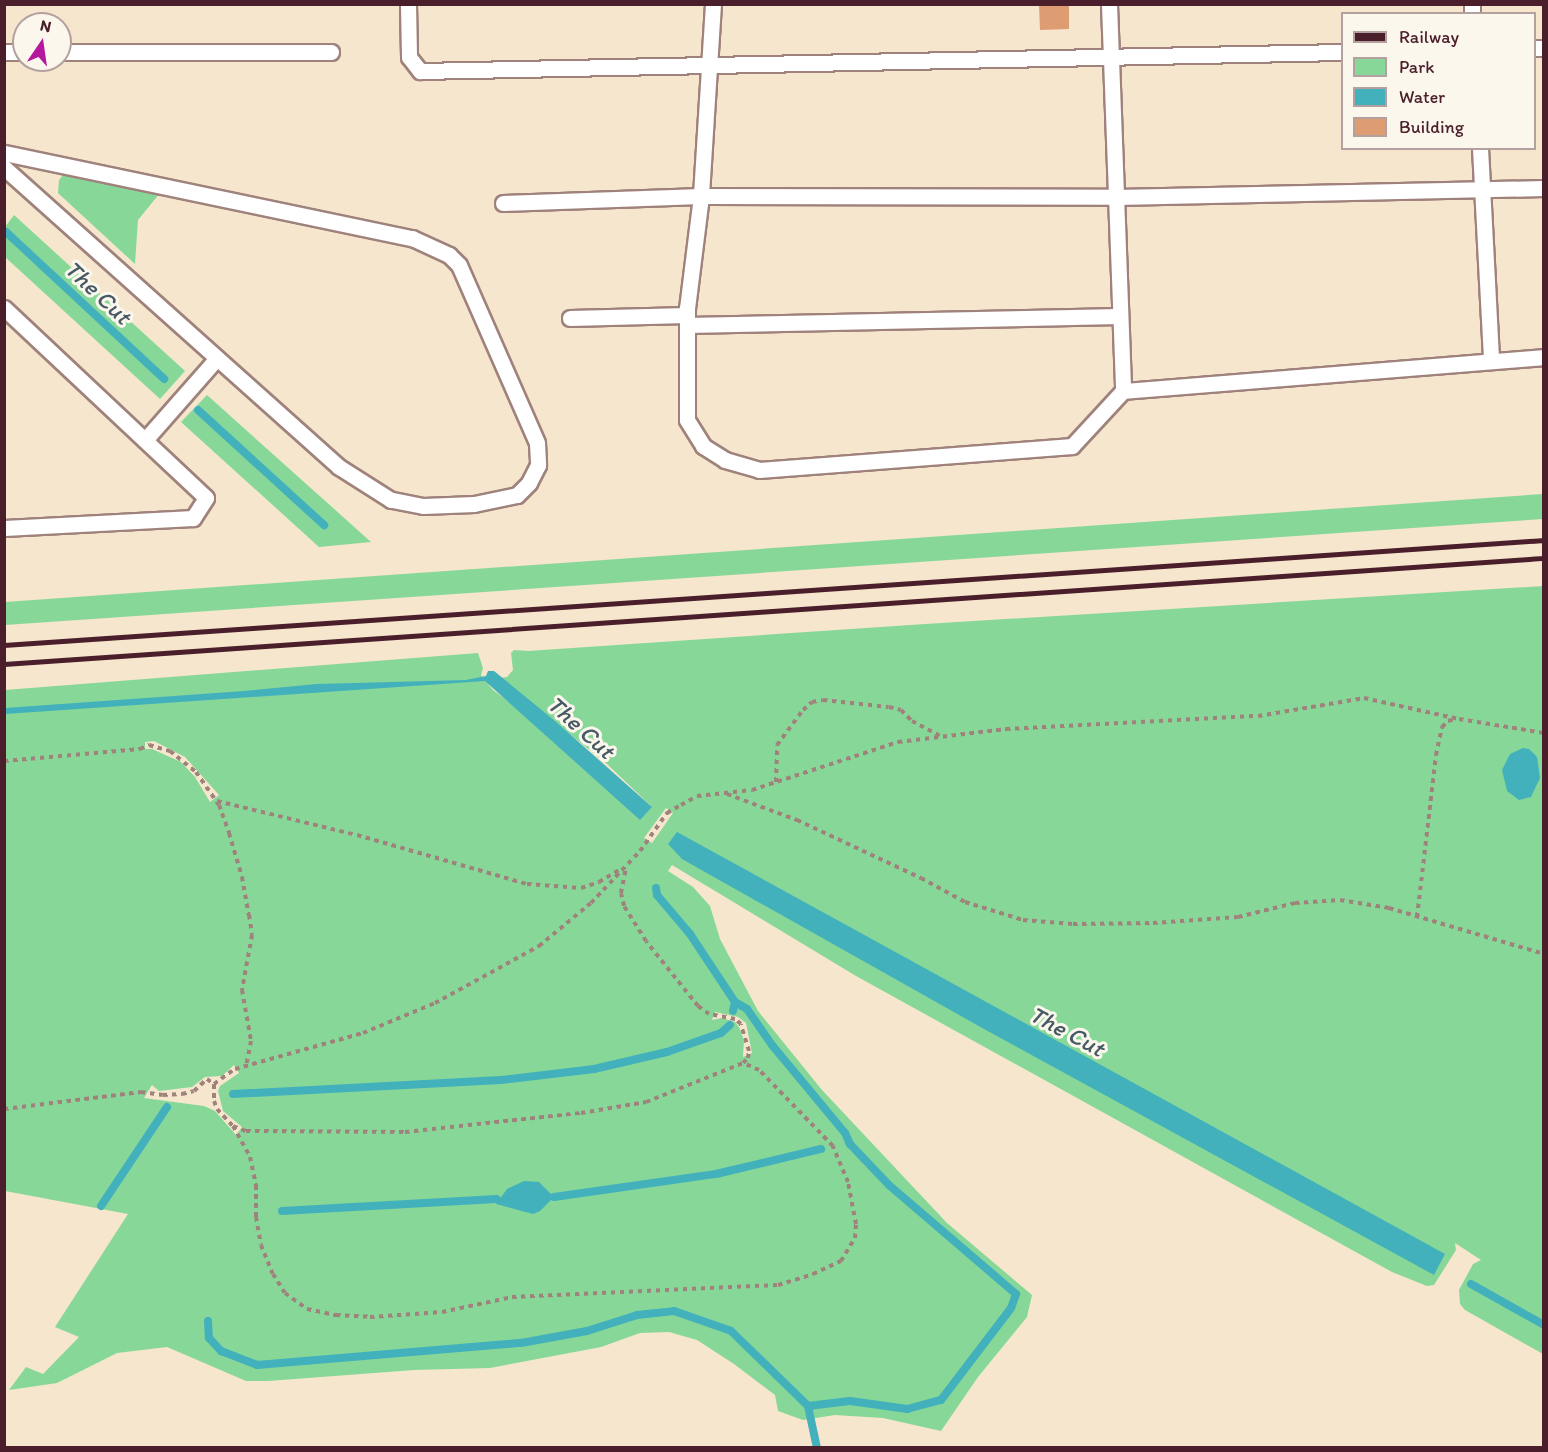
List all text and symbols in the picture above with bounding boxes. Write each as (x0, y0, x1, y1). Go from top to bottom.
north arrow (12, 12, 72, 72)
legend (1341, 12, 1536, 150)
text: N (38, 15, 53, 36)
text: Railway (1399, 26, 1459, 48)
text: Park (1399, 56, 1434, 78)
text: Water (1399, 86, 1445, 108)
text: Building (1399, 116, 1464, 138)
water label: The Cut (59, 254, 137, 330)
water label: The Cut (541, 689, 621, 765)
water label: The Cut (1025, 999, 1109, 1063)

